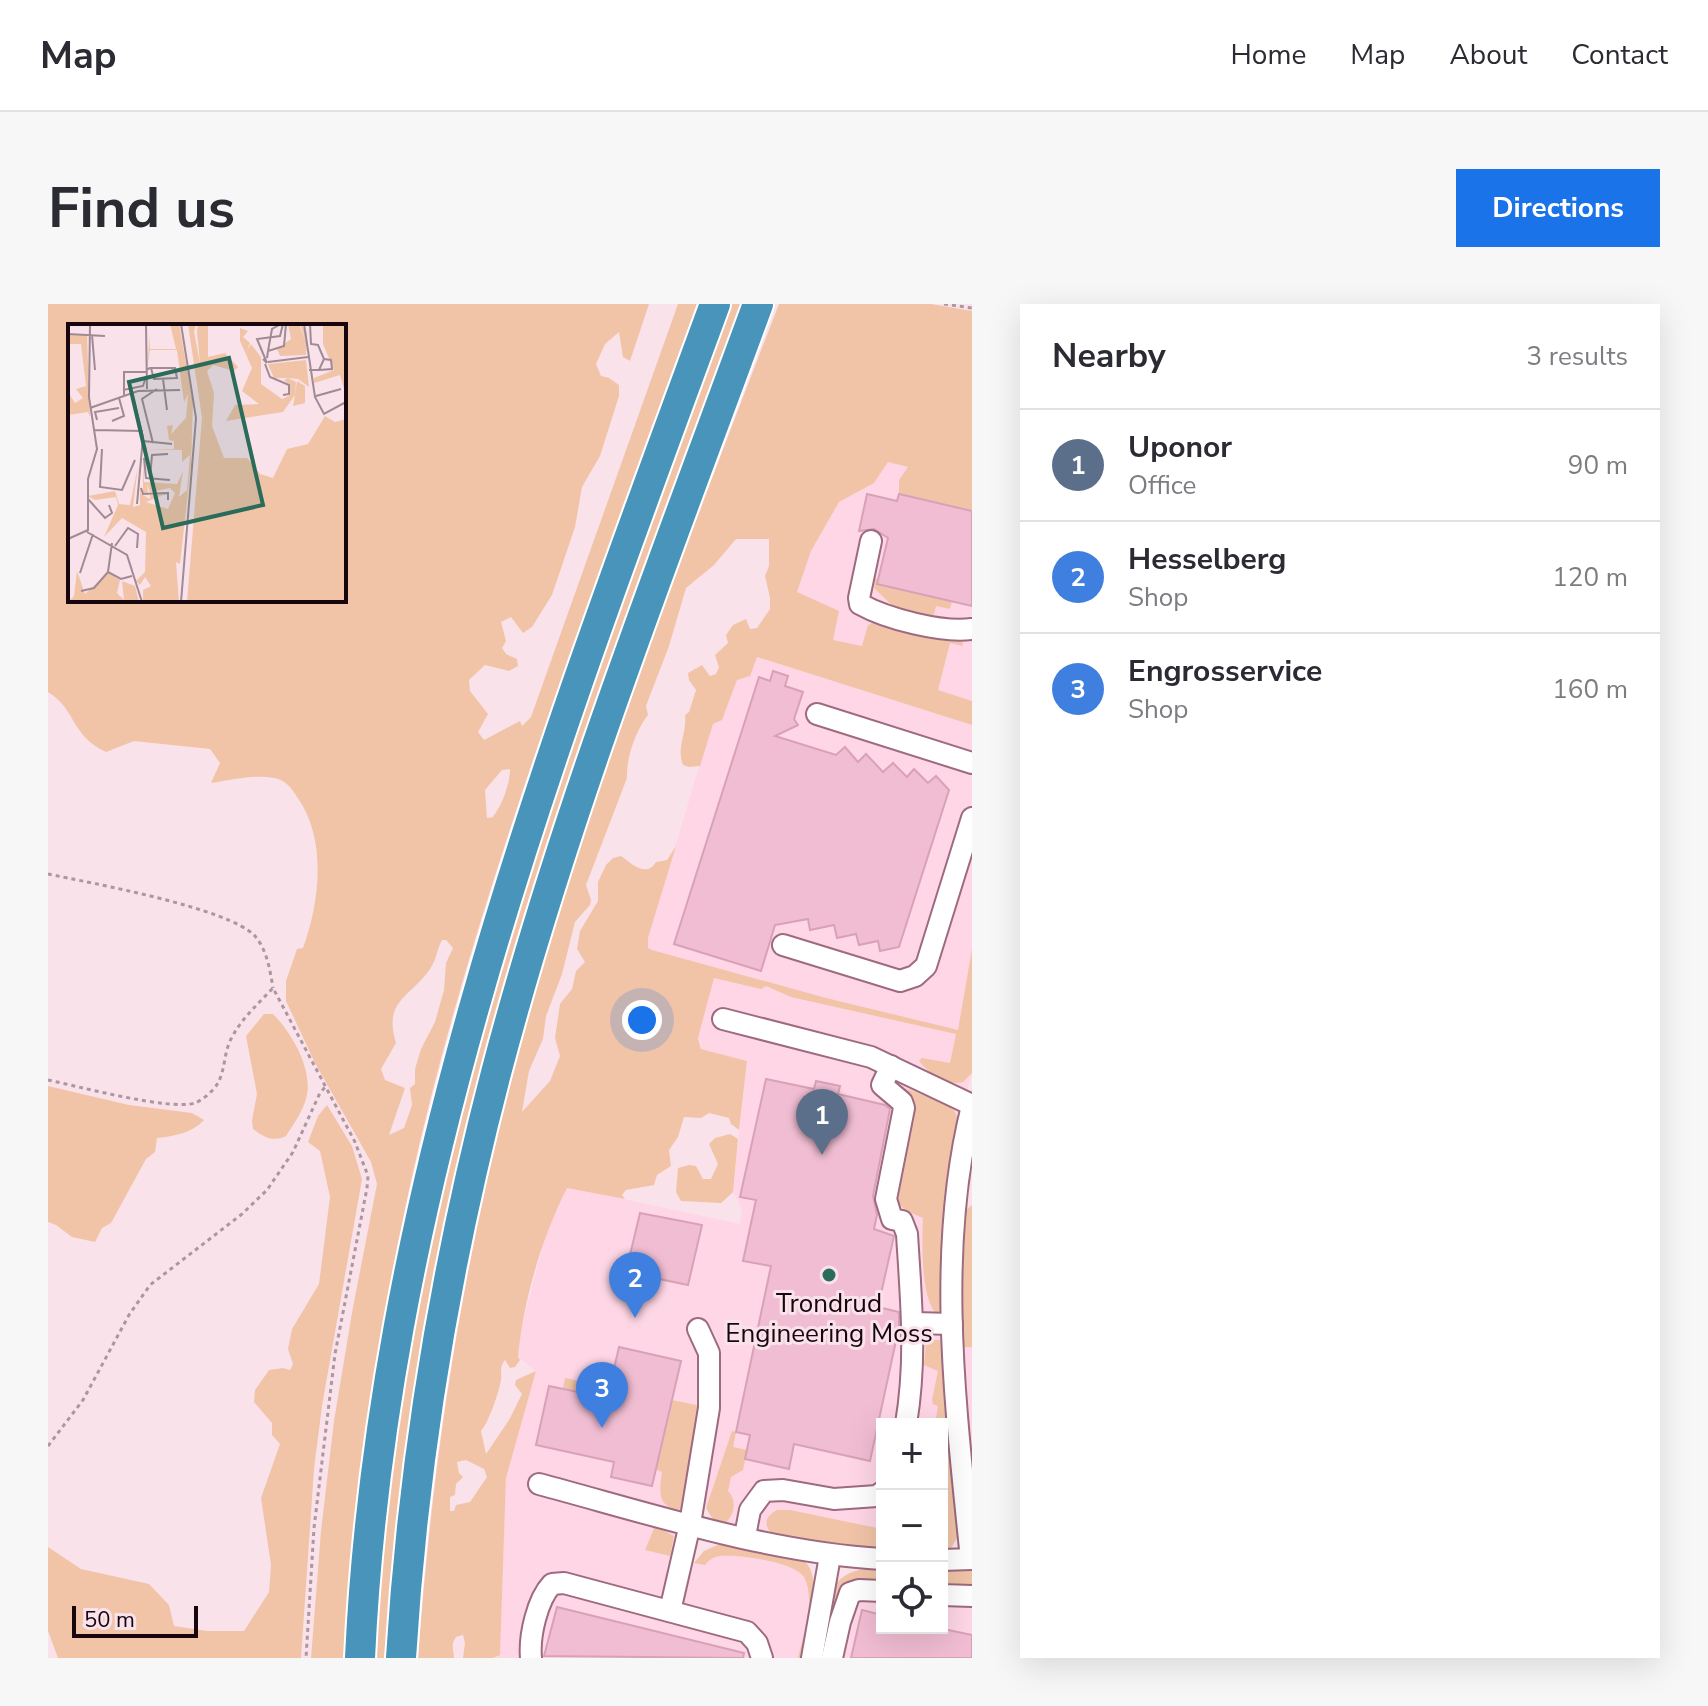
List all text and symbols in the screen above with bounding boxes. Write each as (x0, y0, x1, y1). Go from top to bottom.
text: Map (40, 30, 117, 81)
text: Home (1231, 36, 1306, 74)
text: Map (1350, 36, 1405, 74)
text: About (1449, 36, 1527, 74)
text: Contact (1571, 36, 1668, 74)
button: Directions (1456, 169, 1660, 247)
text: Find us (48, 170, 235, 247)
inset map (68, 324, 346, 602)
text: Nearby (1052, 333, 1166, 379)
text: 3 results (1527, 339, 1628, 374)
text: Uponor (1128, 427, 1232, 468)
text: 1 (1070, 448, 1086, 483)
text: 90 m (1568, 448, 1628, 483)
text: Office (1128, 468, 1196, 503)
text: Hesselberg (1128, 539, 1286, 580)
text: 2 (1070, 560, 1086, 595)
text: 120 m (1552, 560, 1628, 595)
text: Shop (1128, 580, 1188, 615)
text: Engrosservice (1128, 651, 1322, 692)
text: 3 (1070, 672, 1086, 707)
text: 160 m (1552, 672, 1628, 707)
text: Shop (1128, 692, 1188, 727)
your location (622, 1000, 662, 1040)
pin: 1 (796, 1089, 848, 1155)
pin: 2 (609, 1252, 661, 1318)
marker: Trondrud Engineering Moss (820, 1266, 838, 1284)
place label: Trondrud Engineering Moss (725, 1286, 933, 1351)
pin: 3 (576, 1362, 628, 1428)
map controls (876, 1418, 948, 1634)
button: + (876, 1418, 948, 1490)
button: − (876, 1490, 948, 1562)
button: locate (876, 1562, 948, 1634)
scale bar (72, 1602, 198, 1638)
text: 50 m (84, 1605, 135, 1635)

